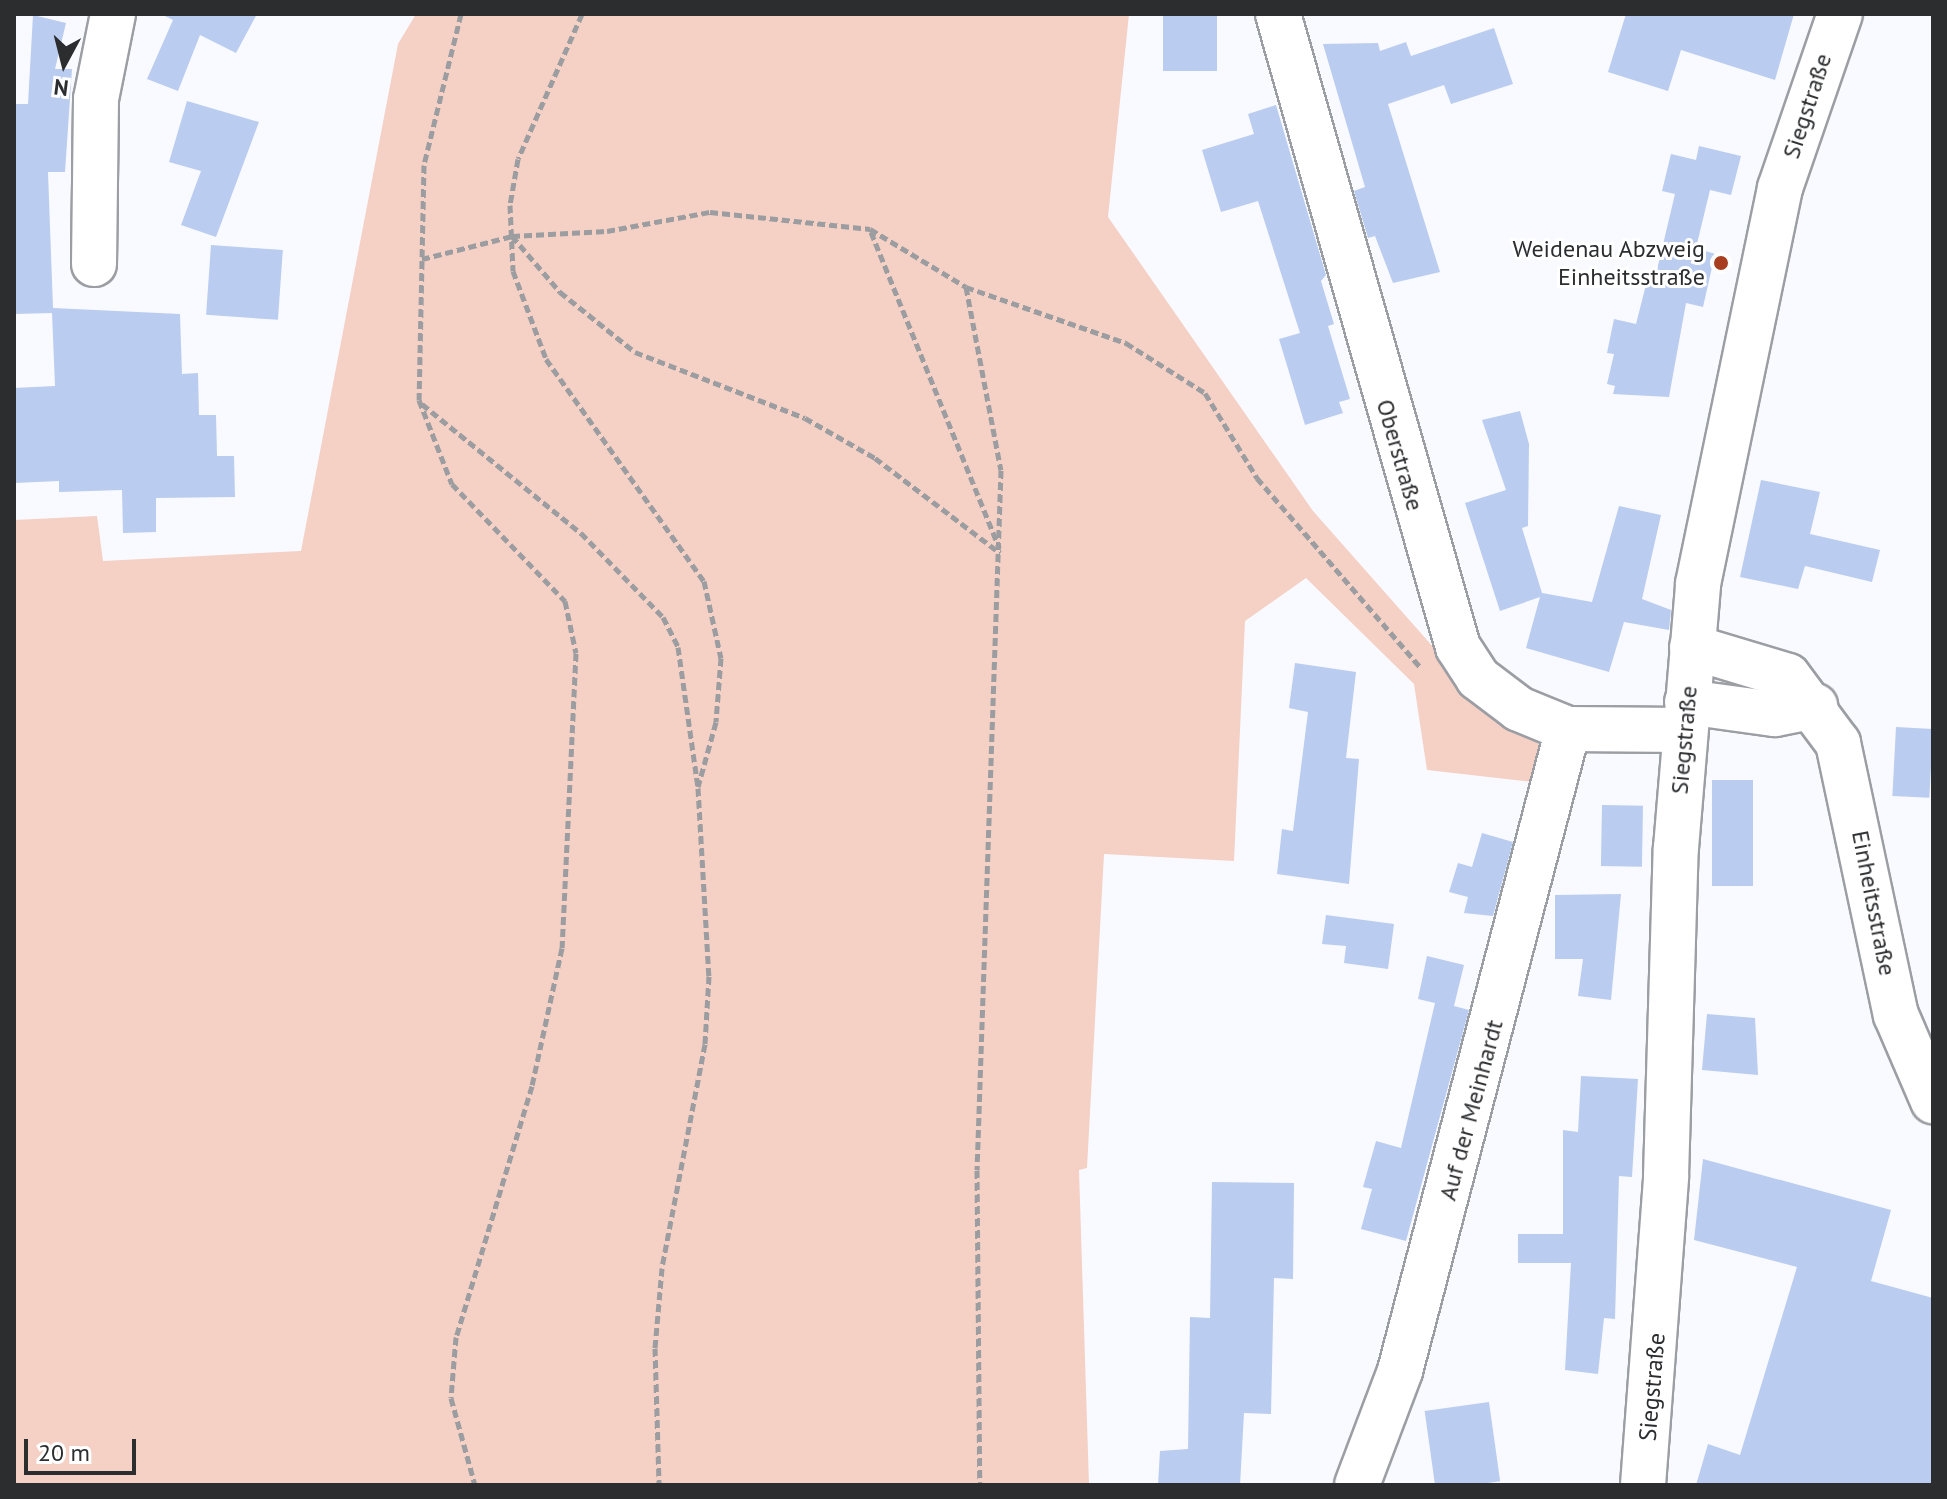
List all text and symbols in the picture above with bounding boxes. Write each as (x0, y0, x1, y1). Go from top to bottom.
north arrow (24, 24, 104, 104)
street label: Siegstraße (1777, 50, 1837, 162)
text: N (52, 73, 70, 103)
place label: Weidenau Abzweig Einheitsstraße (1512, 235, 1705, 291)
marker: Weidenau Abzweig Einheitsstraße (1712, 254, 1730, 272)
street label: Oberstraße (1370, 396, 1430, 514)
street label: Siegstraße (1665, 685, 1703, 795)
street label: Einheitsstraße (1846, 828, 1902, 978)
street label: Auf der Meinhardt (1433, 1017, 1509, 1203)
street label: Siegstraße (1633, 1332, 1671, 1442)
scale bar (28, 1423, 140, 1473)
text: 20 m (38, 1437, 90, 1468)

